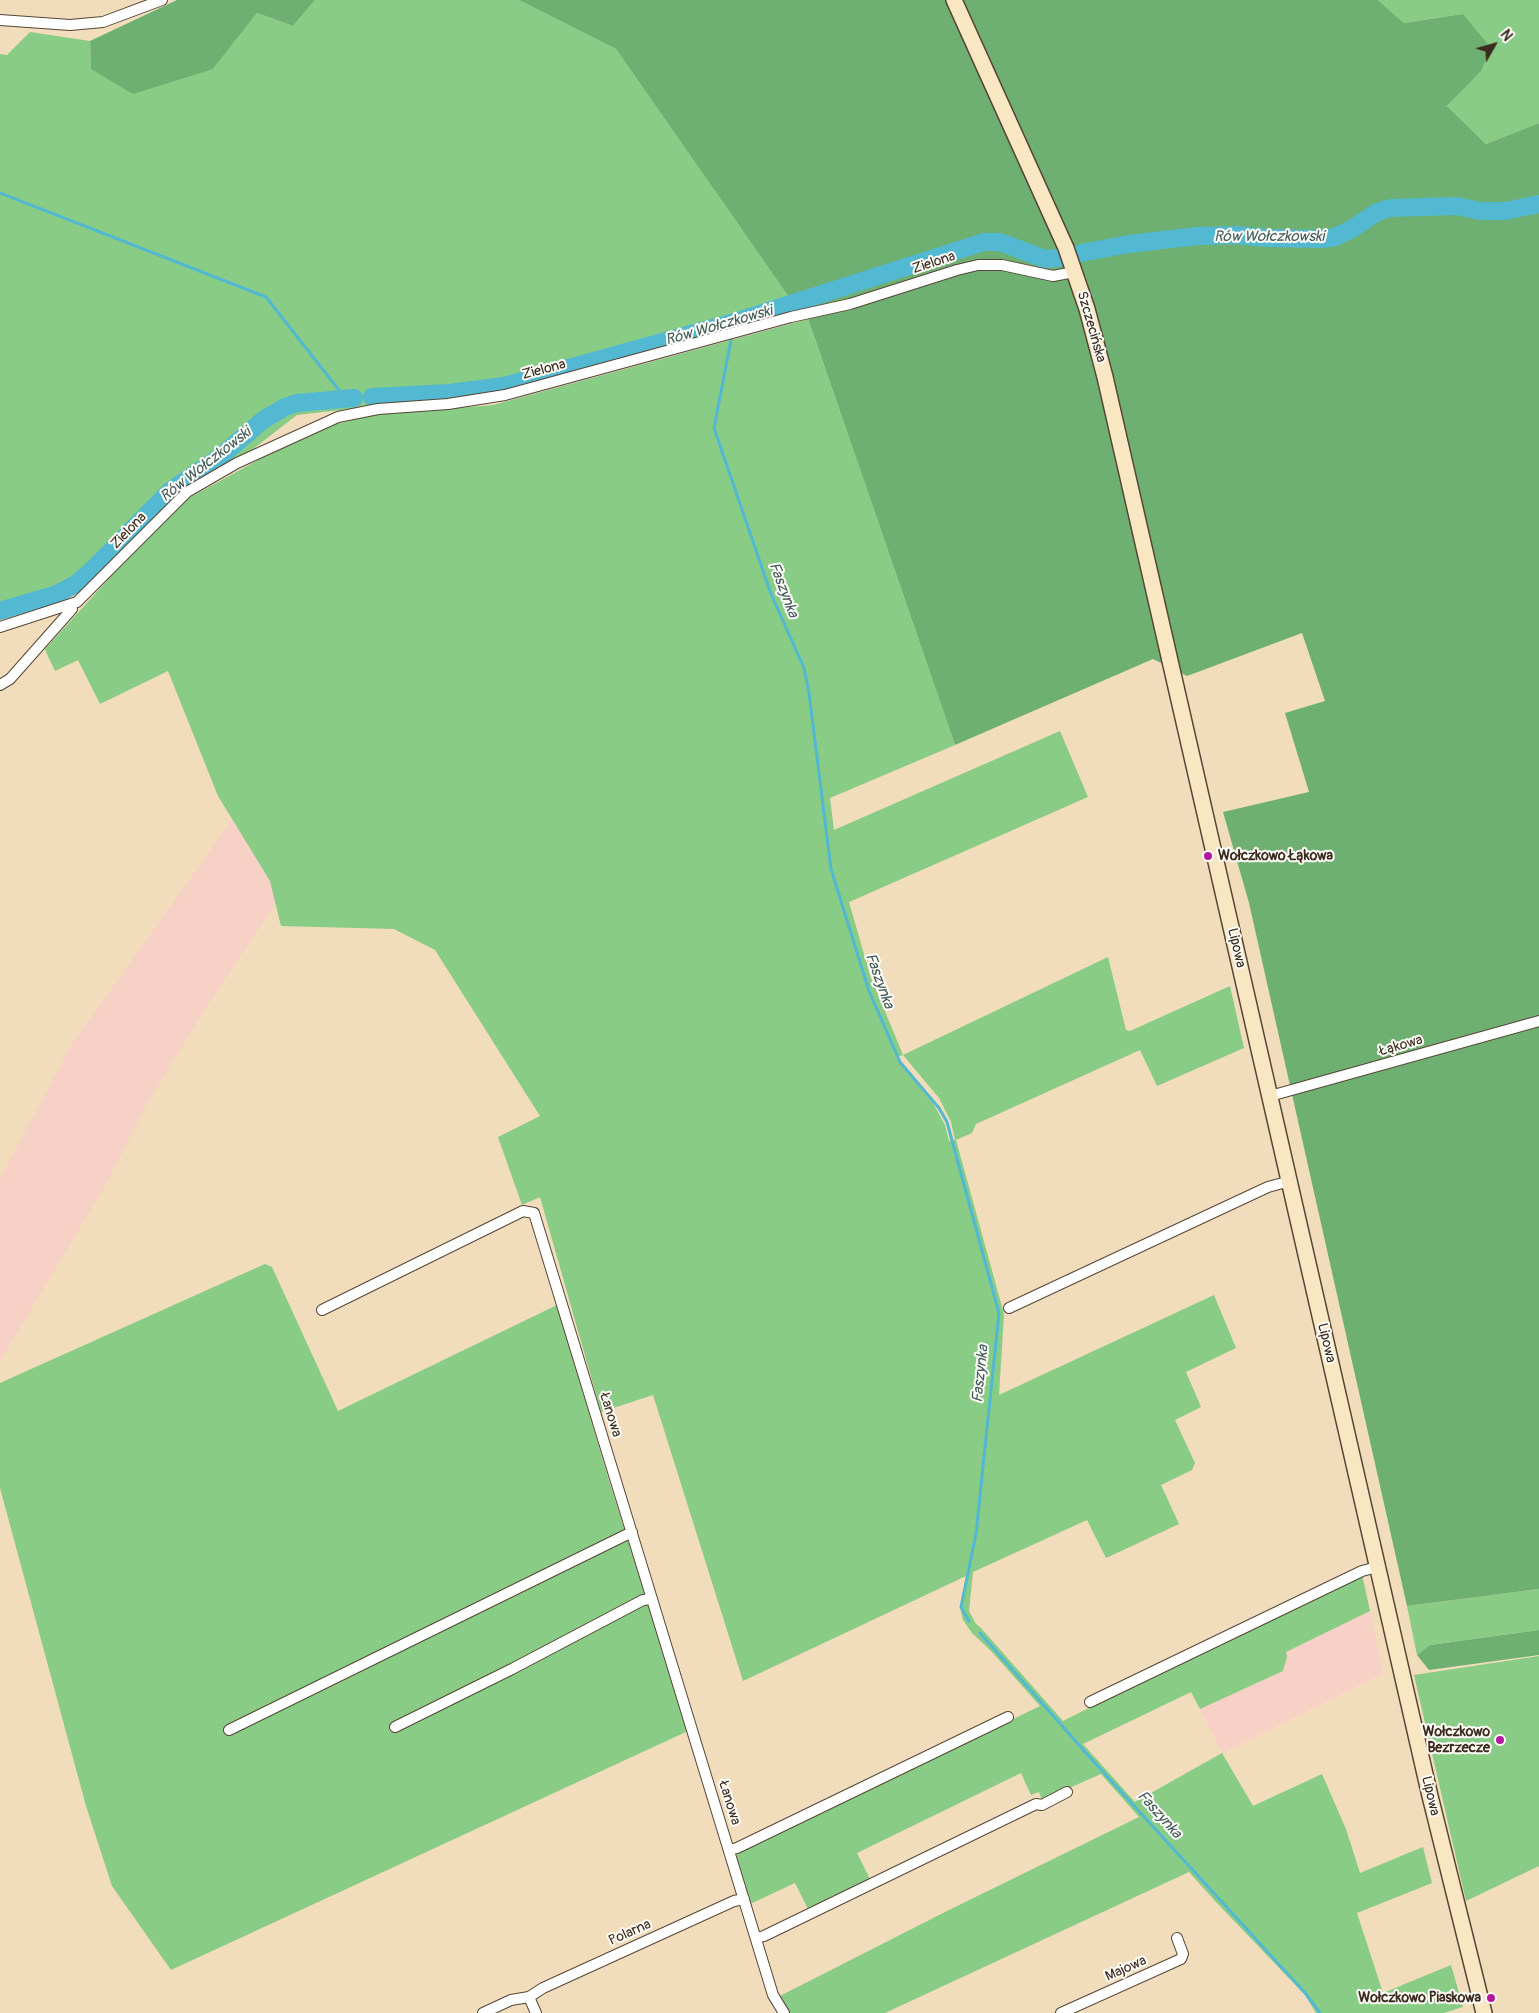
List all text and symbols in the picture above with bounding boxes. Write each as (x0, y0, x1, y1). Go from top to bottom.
north arrow (1469, 20, 1519, 70)
text: N (1497, 26, 1516, 44)
water label: Rów Wołczkowski (1214, 228, 1324, 246)
street label: Zielona (910, 248, 958, 278)
street label: Szczecińska (1073, 290, 1109, 364)
water label: Rów Wołczkowski (664, 302, 774, 350)
street label: Zielona (521, 356, 567, 384)
water label: Rów Wołczkowski (157, 424, 255, 506)
street label: Zielona (108, 509, 150, 553)
water label: Faszynka (764, 560, 802, 620)
place label: Wołczkowo Łąkowa (1218, 848, 1333, 864)
marker: Wołczkowo Łąkowa (1202, 850, 1214, 862)
street label: Lipowa (1223, 926, 1249, 970)
water label: Faszynka (861, 951, 897, 1011)
street label: Łąkowa (1377, 1032, 1425, 1060)
street label: Lipowa (1313, 1321, 1339, 1365)
water label: Faszynka (969, 1344, 993, 1404)
street label: Łanowa (595, 1391, 625, 1439)
place label: Wołczkowo Bezrzecze (1422, 1724, 1490, 1756)
marker: Wołczkowo Bezrzecze (1494, 1734, 1506, 1746)
street label: Lipowa (1417, 1774, 1443, 1818)
street label: Łanowa (714, 1779, 744, 1827)
water label: Faszynka (1133, 1788, 1185, 1842)
street label: Polarna (606, 1916, 654, 1950)
street label: Majowa (1103, 1953, 1149, 1985)
place label: Wołczkowo Piaskowa (1358, 1990, 1481, 2006)
marker: Wołczkowo Piaskowa (1485, 1992, 1497, 2004)

